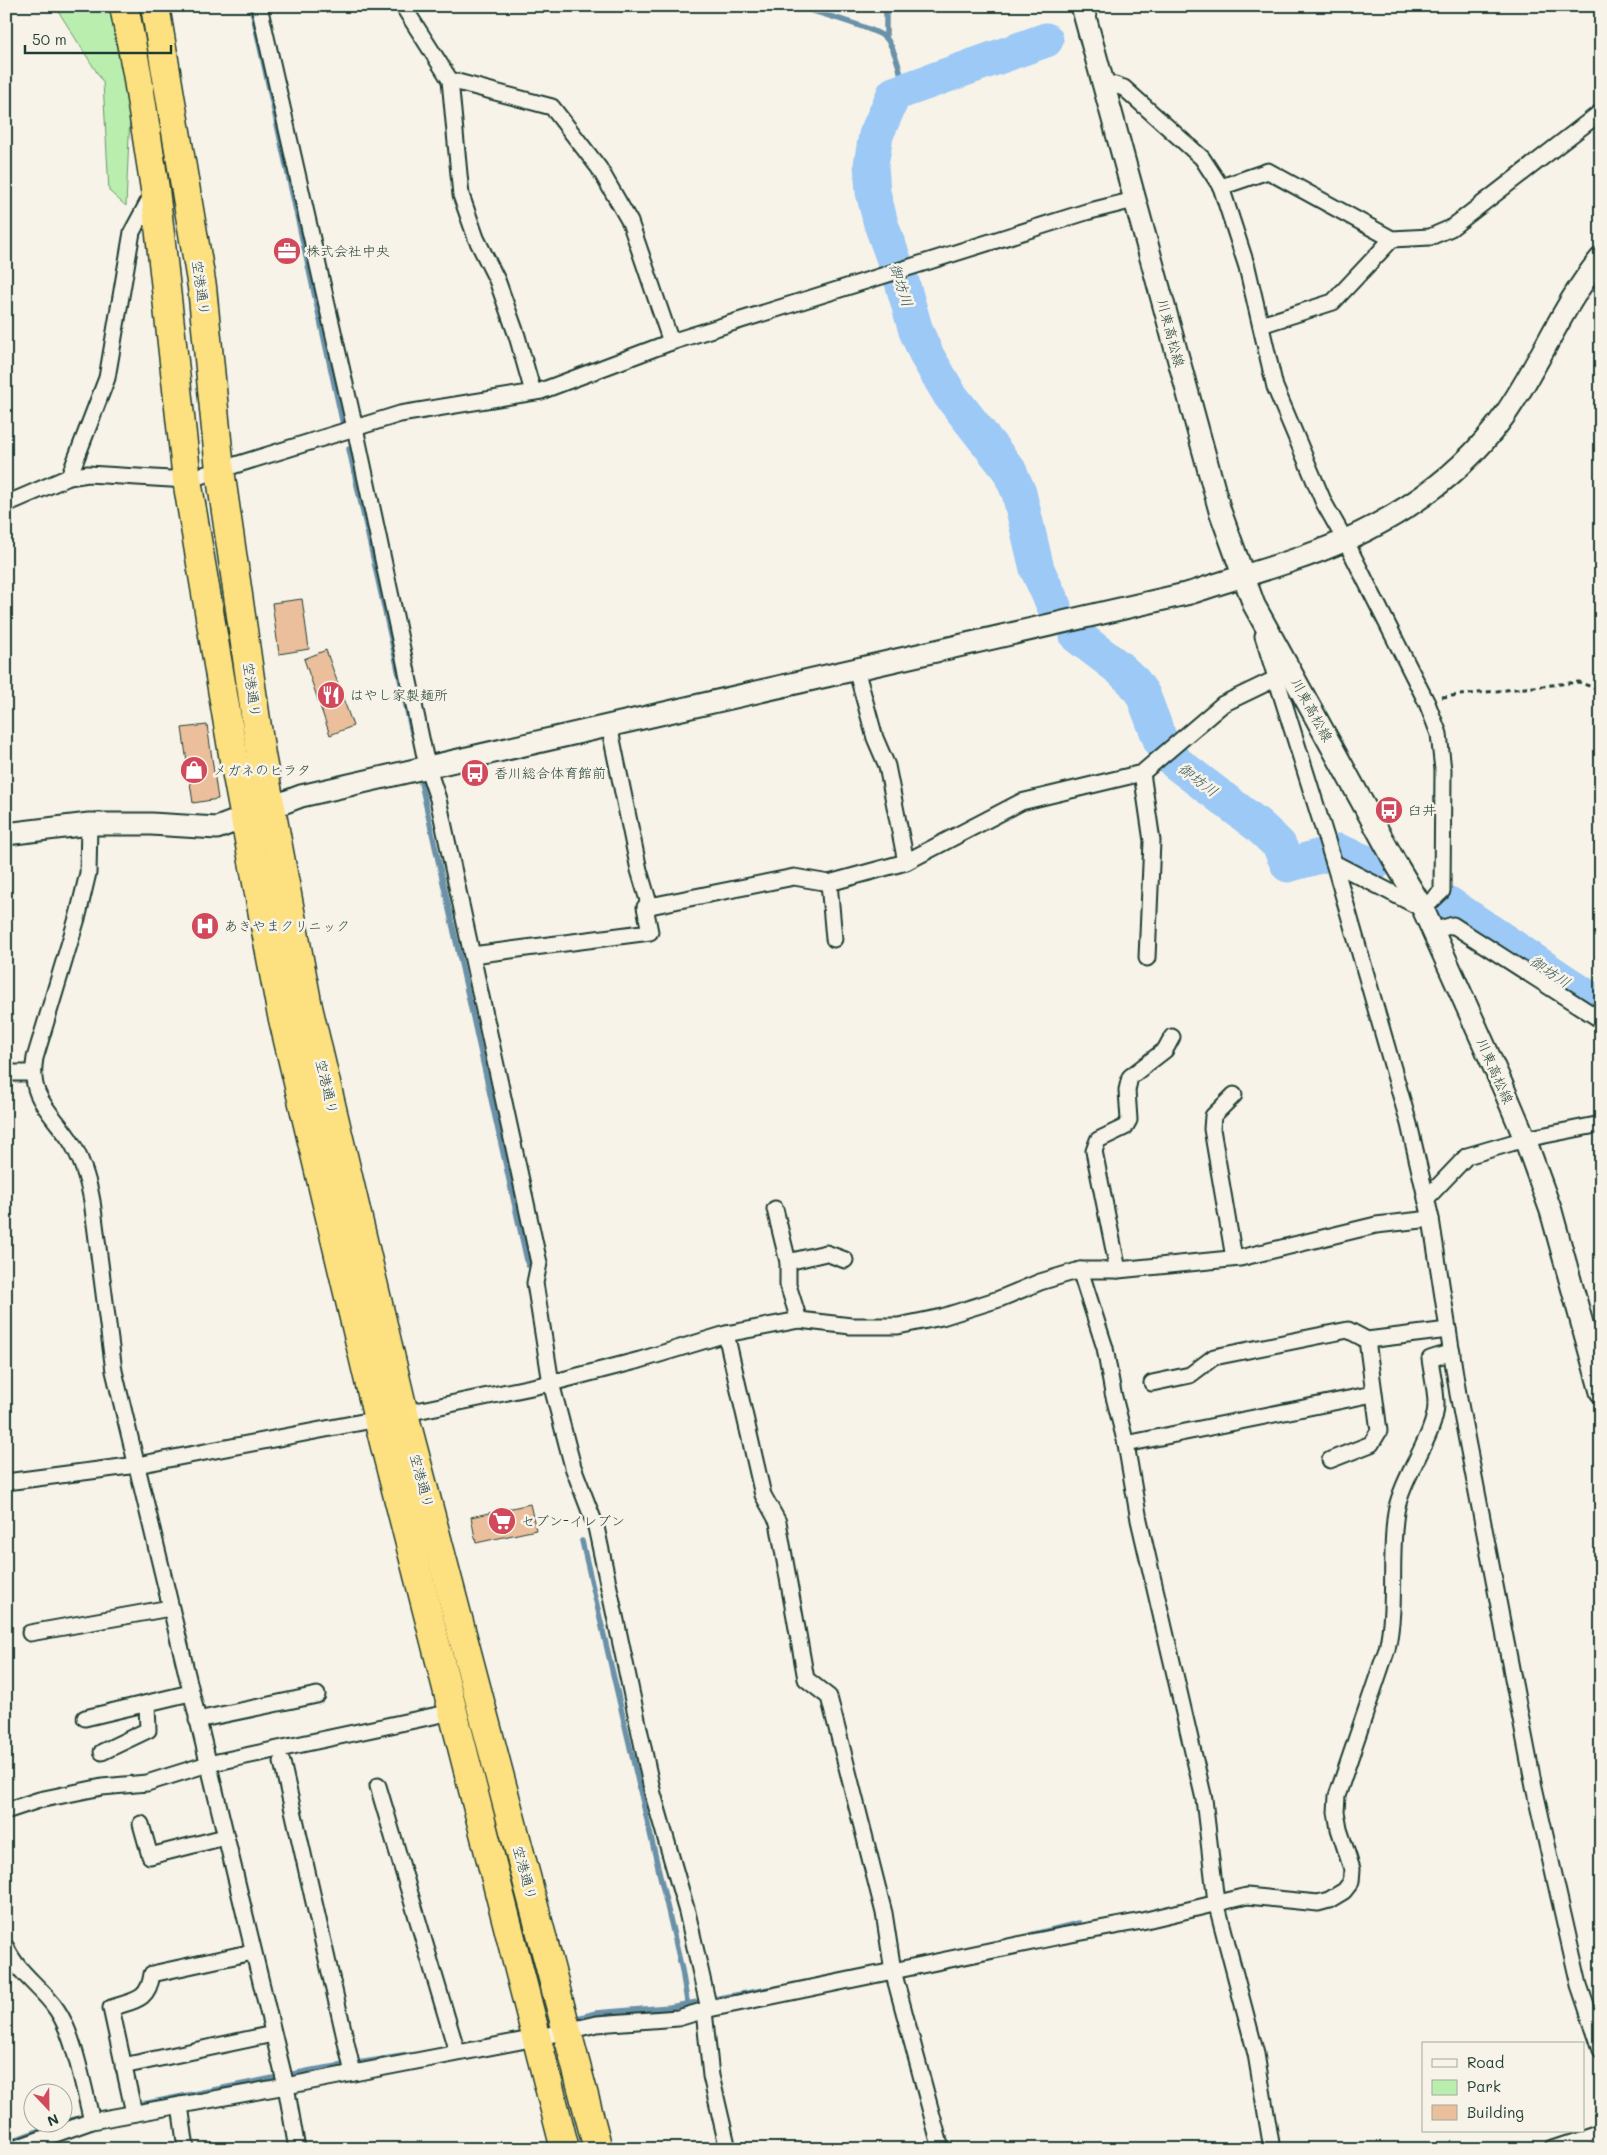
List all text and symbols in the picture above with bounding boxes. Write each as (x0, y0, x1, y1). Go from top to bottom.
scale bar (25, 22, 171, 54)
text: 50 m (32, 29, 67, 49)
office icon: 株式会社中央 (272, 236, 302, 266)
place label: 株式会社中央 (306, 241, 390, 260)
street label: 空港通り (188, 259, 215, 317)
water label: 御坊川 (885, 260, 918, 309)
street label: 川東高松線 (1153, 297, 1190, 369)
street label: 空港通り (239, 661, 266, 719)
street label: 川東高松線 (1287, 675, 1338, 745)
restaurant icon: はやし家製麺所 (316, 680, 346, 710)
place label: はやし家製麺所 (350, 685, 448, 704)
shop icon: メガネのヒラタ (179, 755, 209, 785)
bus stop icon: 香川総合体育館前 (460, 758, 490, 788)
water label: 御坊川 (1175, 758, 1223, 801)
place label: メガネのヒラタ (213, 760, 311, 779)
place label: 香川総合体育館前 (494, 763, 606, 782)
bus stop icon: 臼井 (1374, 795, 1404, 825)
place label: 臼井 (1408, 800, 1436, 819)
hospital icon: あきやまクリニック (190, 911, 220, 941)
place label: あきやまクリニック (224, 916, 350, 935)
water label: 御坊川 (1526, 950, 1575, 992)
street label: 川東高松線 (1473, 1035, 1518, 1107)
street label: 空港通り (312, 1057, 343, 1116)
street label: 空港通り (406, 1451, 439, 1510)
supermarket icon: セブン-イレブン (487, 1506, 517, 1536)
place label: セブン-イレブン (521, 1511, 625, 1530)
street label: 空港通り (509, 1843, 542, 1902)
legend (1422, 2042, 1584, 2132)
text: Road (1467, 2052, 1504, 2072)
text: Park (1467, 2076, 1501, 2096)
north arrow (22, 2082, 72, 2132)
text: Building (1467, 2102, 1524, 2122)
text: N (45, 2110, 62, 2131)

